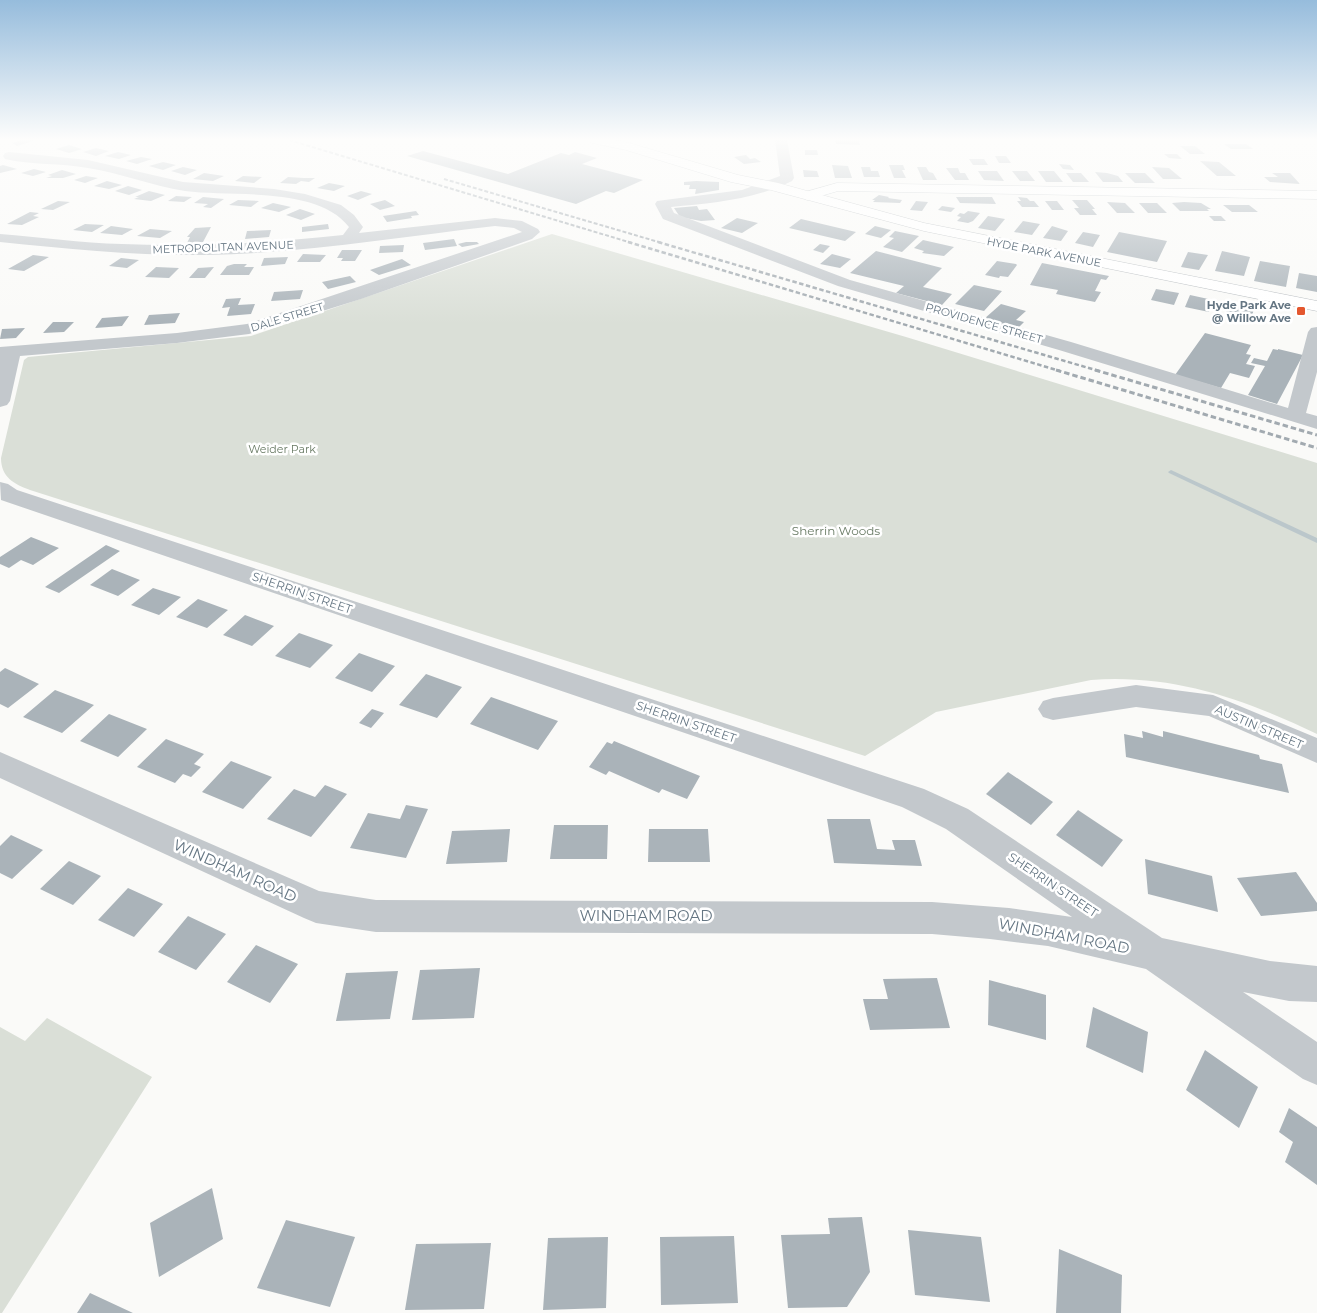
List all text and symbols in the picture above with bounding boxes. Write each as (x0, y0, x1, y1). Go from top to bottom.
street label: HYDE PARK AVENUE (986, 234, 1102, 270)
street label: METROPOLITAN AVENUE (152, 238, 294, 256)
place label: Hyde Park Ave @ Willow Ave (1207, 298, 1291, 325)
street label: DALE STREET (249, 299, 326, 335)
street label: PROVIDENCE STREET (924, 300, 1045, 347)
marker: Hyde Park Ave @ Willow Ave (1295, 305, 1307, 317)
park label: Weider Park (248, 442, 316, 456)
park label: Sherrin Woods (792, 523, 880, 538)
street label: SHERRIN STREET (250, 568, 354, 617)
street label: SHERRIN STREET (634, 697, 738, 746)
street label: AUSTIN STREET (1213, 701, 1306, 752)
street label: WINDHAM ROAD (171, 835, 300, 906)
street label: SHERRIN STREET (1006, 849, 1101, 920)
street label: WINDHAM ROAD (579, 906, 713, 925)
street label: WINDHAM ROAD (997, 913, 1131, 958)

